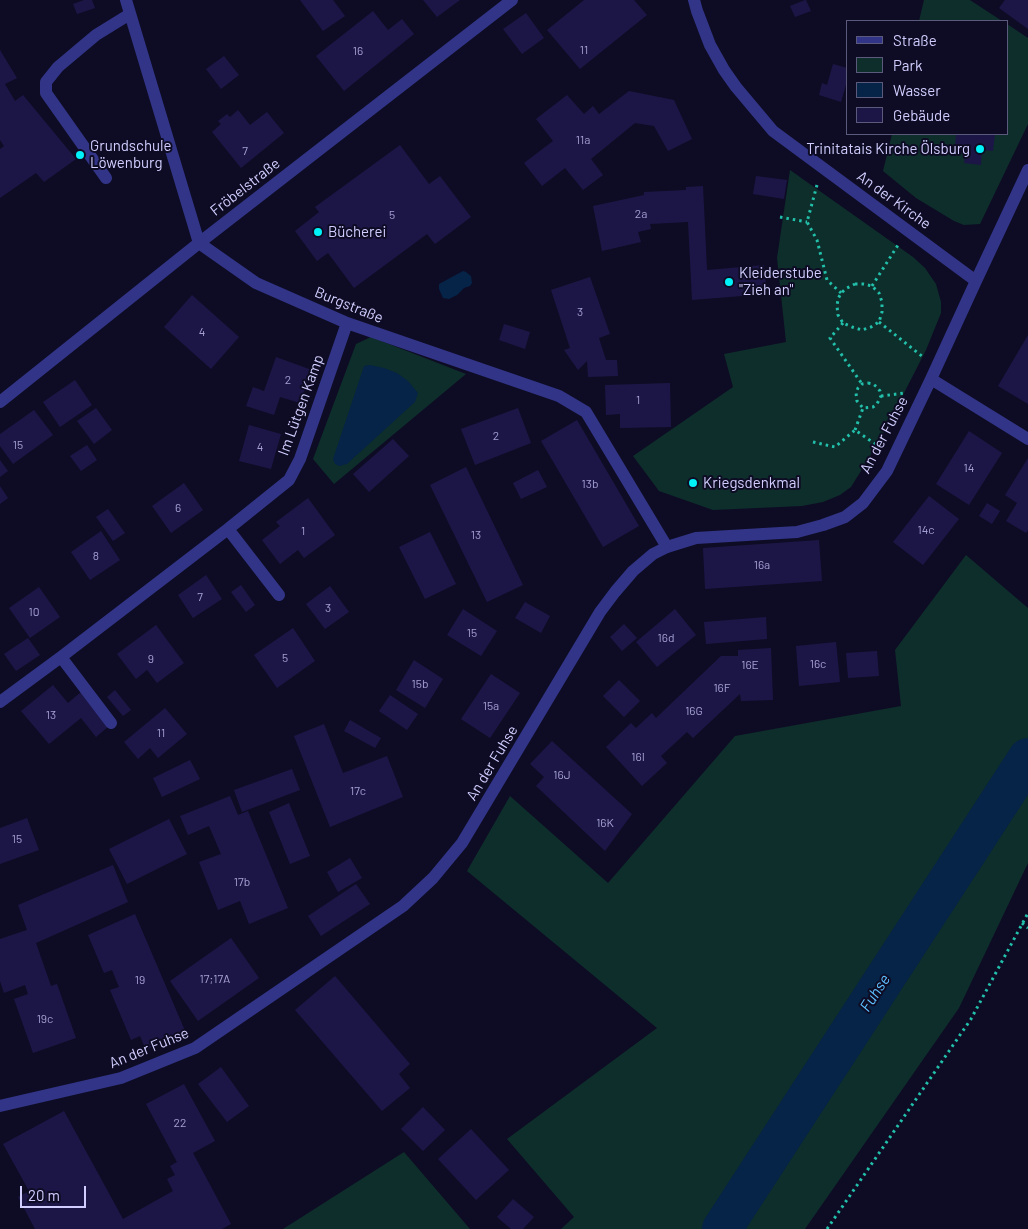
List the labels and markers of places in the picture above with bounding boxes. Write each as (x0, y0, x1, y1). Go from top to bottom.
place label: Grundschule Löwenburg (90, 137, 171, 172)
place label: Trinitatais Kirche Ölsburg (806, 140, 970, 158)
marker: Trinitatais Kirche Ölsburg (974, 143, 986, 155)
marker: Grundschule Löwenburg (74, 149, 86, 161)
place label: Bücherei (328, 223, 386, 241)
marker: Bücherei (312, 226, 324, 238)
place label: Kleiderstube "Zieh an" (739, 264, 822, 299)
marker: Kleiderstube "Zieh an" (723, 276, 735, 288)
place label: Kriegsdenkmal (703, 474, 800, 492)
marker: Kriegsdenkmal (687, 477, 699, 489)

